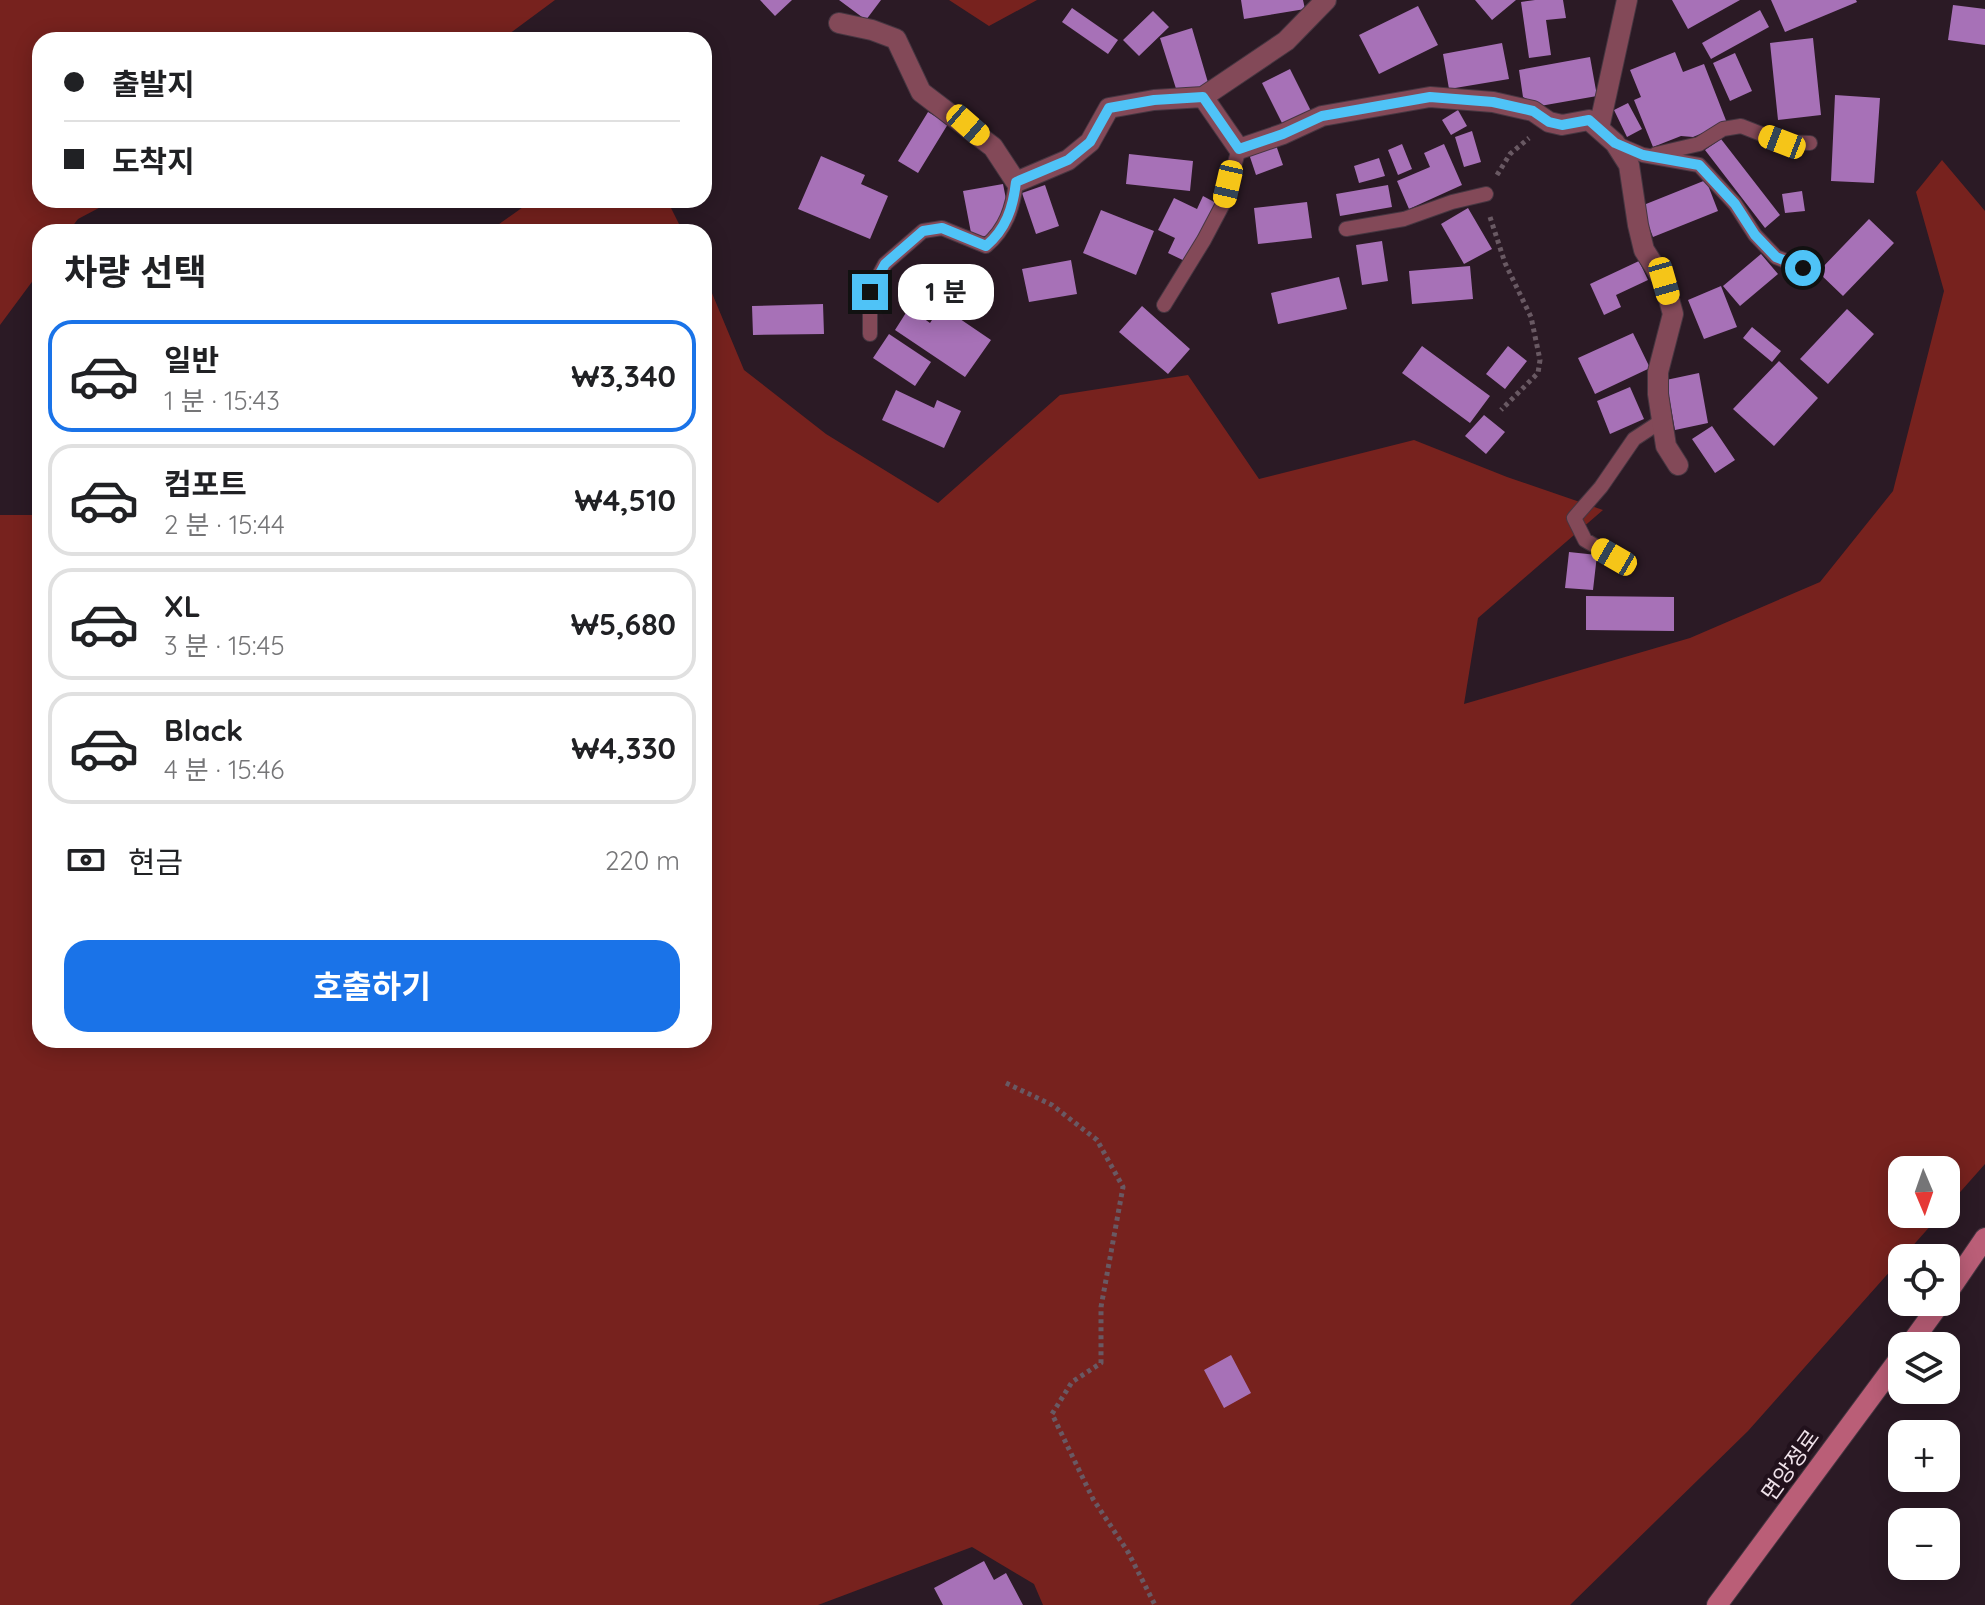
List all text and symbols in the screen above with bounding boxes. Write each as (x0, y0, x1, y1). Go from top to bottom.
text: 출발지 (112, 65, 195, 103)
car (942, 100, 994, 150)
car (1755, 122, 1809, 162)
text: 도착지 (112, 142, 195, 180)
car (1211, 158, 1245, 210)
text: 차량 선택 (64, 249, 207, 294)
route start (1785, 250, 1821, 286)
car (1646, 255, 1682, 307)
callout: 1 분 (898, 264, 994, 320)
route end (852, 274, 888, 310)
text: 1 분 (925, 275, 967, 308)
icon: car (68, 340, 140, 412)
text: 일반 (164, 341, 219, 379)
text: ₩3,340 (571, 357, 676, 395)
text: 1 분 · 15:43 (164, 384, 280, 417)
icon: car (68, 464, 140, 536)
text: 컴포트 (164, 465, 247, 503)
text: ₩4,510 (574, 481, 676, 519)
text: 2 분 · 15:44 (164, 508, 285, 541)
car (1587, 535, 1641, 579)
text: XL (164, 587, 201, 625)
icon: car (68, 588, 140, 660)
text: ₩5,680 (571, 605, 676, 643)
text: 3 분 · 15:45 (164, 629, 285, 662)
text: Black (164, 711, 243, 749)
icon: car (68, 712, 140, 784)
text: ₩4,330 (571, 729, 676, 767)
text: 4 분 · 15:46 (164, 753, 284, 786)
icon: cash (64, 838, 108, 882)
text: 현금 (128, 843, 183, 881)
text: 220 m (605, 844, 680, 877)
button: 호출하기 (64, 940, 680, 1032)
north arrow (1888, 1156, 1960, 1228)
map controls (1888, 1156, 1960, 1580)
button: locate (1888, 1244, 1960, 1316)
button: layers (1888, 1332, 1960, 1404)
button: + (1888, 1420, 1960, 1492)
street label: 면앙정로 (1755, 1424, 1825, 1506)
button: − (1888, 1508, 1960, 1580)

